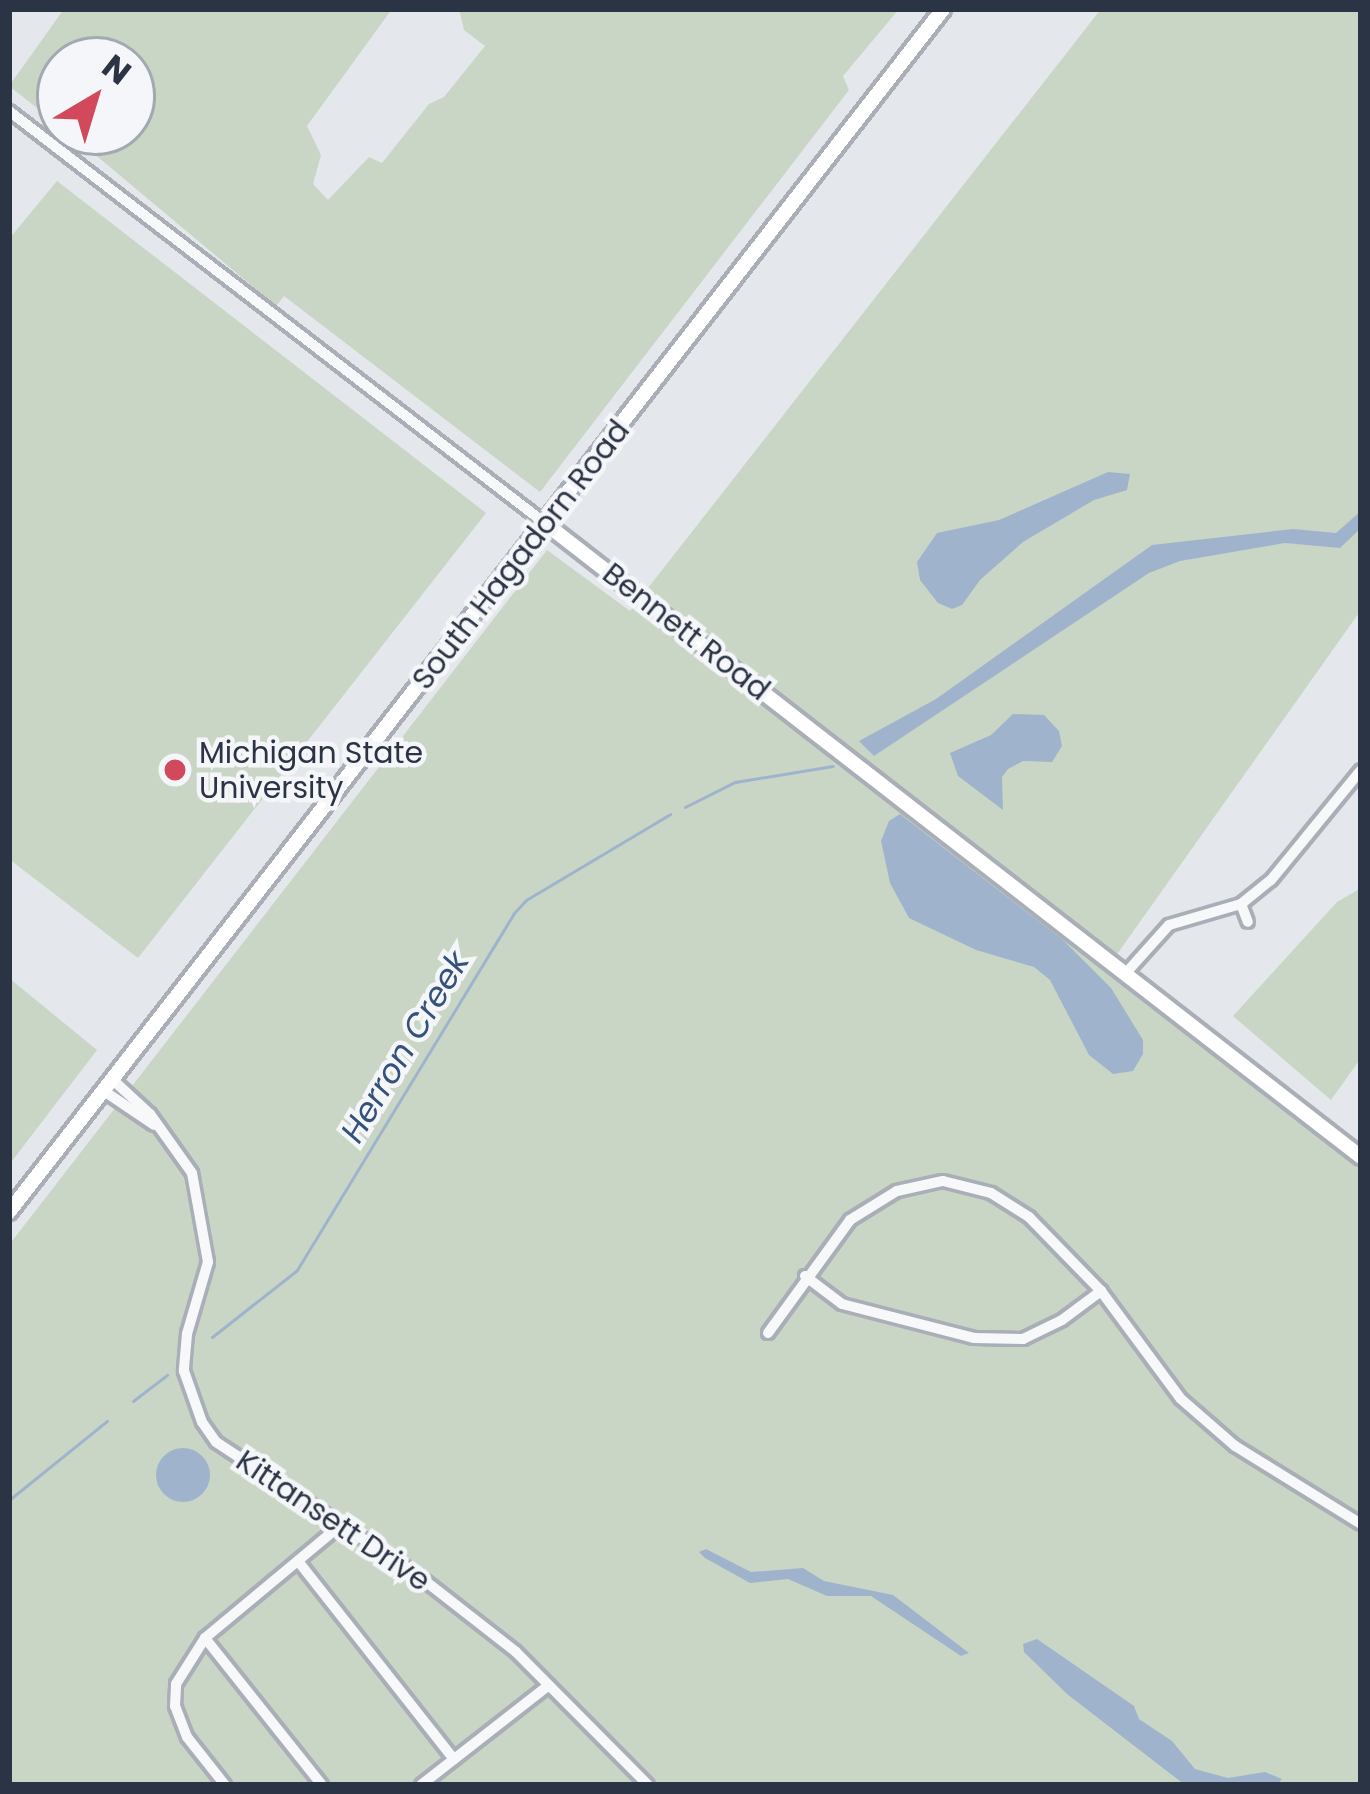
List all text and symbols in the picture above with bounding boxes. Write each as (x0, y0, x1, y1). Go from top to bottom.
north arrow (36, 36, 156, 156)
text: N (92, 43, 141, 96)
street label: South Hagadorn Road (405, 413, 637, 697)
street label: Bennett Road (595, 556, 777, 708)
place label: Michigan State University (199, 735, 423, 806)
marker: Michigan State University (162, 757, 188, 783)
water label: Herron Creek (332, 944, 478, 1150)
street label: Kittansett Drive (229, 1443, 437, 1599)

